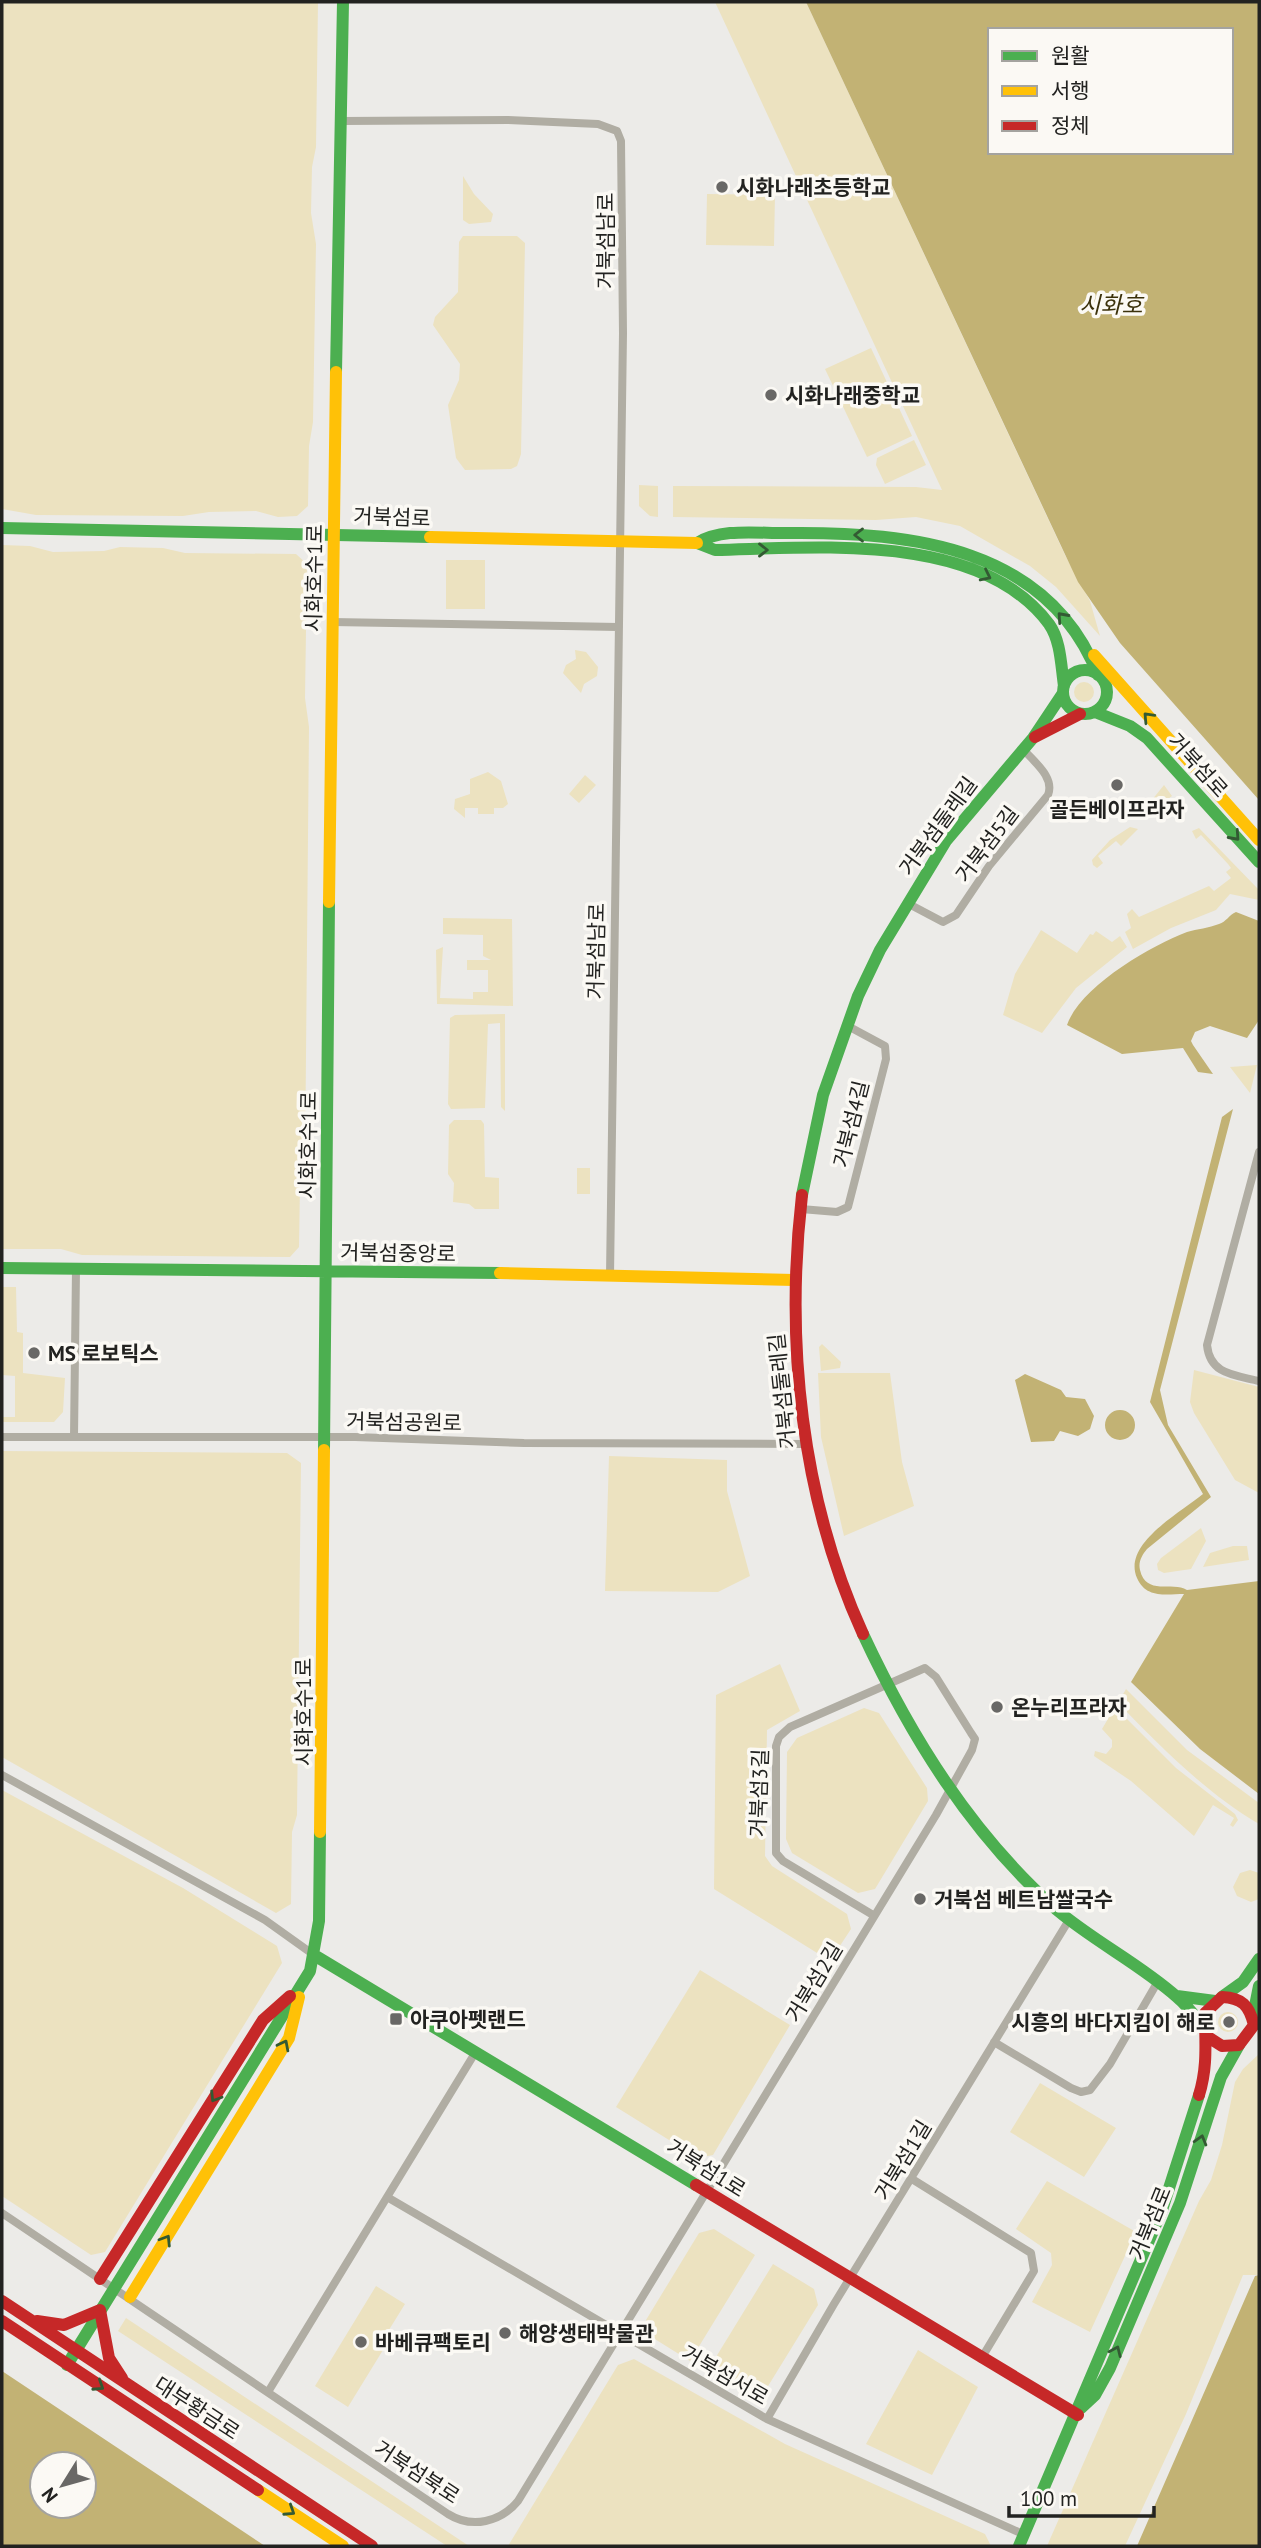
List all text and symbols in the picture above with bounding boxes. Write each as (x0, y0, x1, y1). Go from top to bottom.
legend (988, 28, 1233, 154)
text: 원활 (1051, 42, 1090, 69)
text: 서행 (1051, 77, 1090, 104)
text: 정체 (1051, 112, 1090, 139)
place label: 시화나래초등학교 (736, 174, 891, 201)
marker: 시화나래초등학교 (714, 179, 730, 195)
street label: 거북섬남로 (592, 193, 619, 289)
water label: 시화호 (1079, 290, 1145, 319)
place label: 시화나래중학교 (785, 382, 920, 409)
marker: 시화나래중학교 (763, 387, 779, 403)
street label: 거북섬로 (353, 502, 431, 532)
street label: 시화호수1로 (300, 524, 328, 632)
one-way arrow (853, 528, 864, 543)
one-way arrow (758, 542, 769, 557)
one-way arrow (979, 568, 991, 582)
one-way arrow (1058, 613, 1070, 626)
one-way arrow (1143, 712, 1156, 725)
street label: 거북섬로 (1162, 727, 1234, 803)
street label: 거북섬둘레길 (893, 771, 983, 881)
marker: 골든베이프라자 (1109, 777, 1125, 793)
place label: 골든베이프라자 (1049, 796, 1185, 823)
street label: 거북섬5길 (950, 800, 1024, 888)
one-way arrow (1227, 828, 1239, 841)
street label: 거북섬남로 (582, 902, 610, 1000)
street label: 거북섬4길 (827, 1078, 875, 1170)
street label: 시화호수1로 (294, 1091, 322, 1199)
street label: 거북섬중앙로 (340, 1238, 456, 1268)
street label: 거북섬둘레길 (763, 1332, 801, 1450)
place label: MS 로보틱스 (48, 1340, 159, 1367)
marker: MS 로보틱스 (26, 1345, 42, 1361)
street label: 거북섬공원로 (346, 1407, 462, 1437)
street label: 시화호수1로 (290, 1658, 317, 1766)
place label: 온누리프라자 (1011, 1694, 1127, 1721)
marker: 온누리프라자 (989, 1699, 1005, 1715)
street label: 거북섬3길 (744, 1748, 774, 1838)
place label: 거북섬 베트남쌀국수 (934, 1886, 1113, 1913)
marker: 거북섬 베트남쌀국수 (912, 1891, 928, 1907)
street label: 거북섬2길 (780, 1937, 848, 2027)
place label: 아쿠아펫랜드 (410, 2006, 526, 2033)
place label: 시흥의 바다지킴이 해로 (1011, 2009, 1215, 2036)
marker: 아쿠아펫랜드 (388, 2011, 404, 2027)
marker: 시흥의 바다지킴이 해로 (1221, 2014, 1237, 2030)
one-way arrow (276, 2040, 290, 2053)
one-way arrow (210, 2089, 223, 2102)
street label: 거북섬1길 (869, 2115, 937, 2205)
street label: 거북섬1로 (661, 2133, 751, 2203)
one-way arrow (1192, 2135, 1207, 2147)
street label: 거북섬로 (1123, 2182, 1177, 2264)
one-way arrow (158, 2234, 171, 2247)
place label: 해양생태박물관 (519, 2320, 654, 2347)
marker: 해양생태박물관 (497, 2325, 513, 2341)
place label: 바베큐팩토리 (375, 2329, 491, 2356)
marker: 바베큐팩토리 (353, 2334, 369, 2350)
street label: 거북섬서로 (676, 2339, 774, 2411)
one-way arrow (1108, 2346, 1122, 2358)
street label: 대부황금로 (149, 2370, 245, 2446)
one-way arrow (92, 2378, 105, 2391)
street label: 거북섬북로 (369, 2434, 465, 2510)
north arrow (28, 2450, 98, 2520)
scale bar (1009, 2474, 1154, 2518)
text: N (36, 2483, 63, 2507)
text: 100 m (1020, 2485, 1077, 2512)
one-way arrow (282, 2503, 295, 2516)

